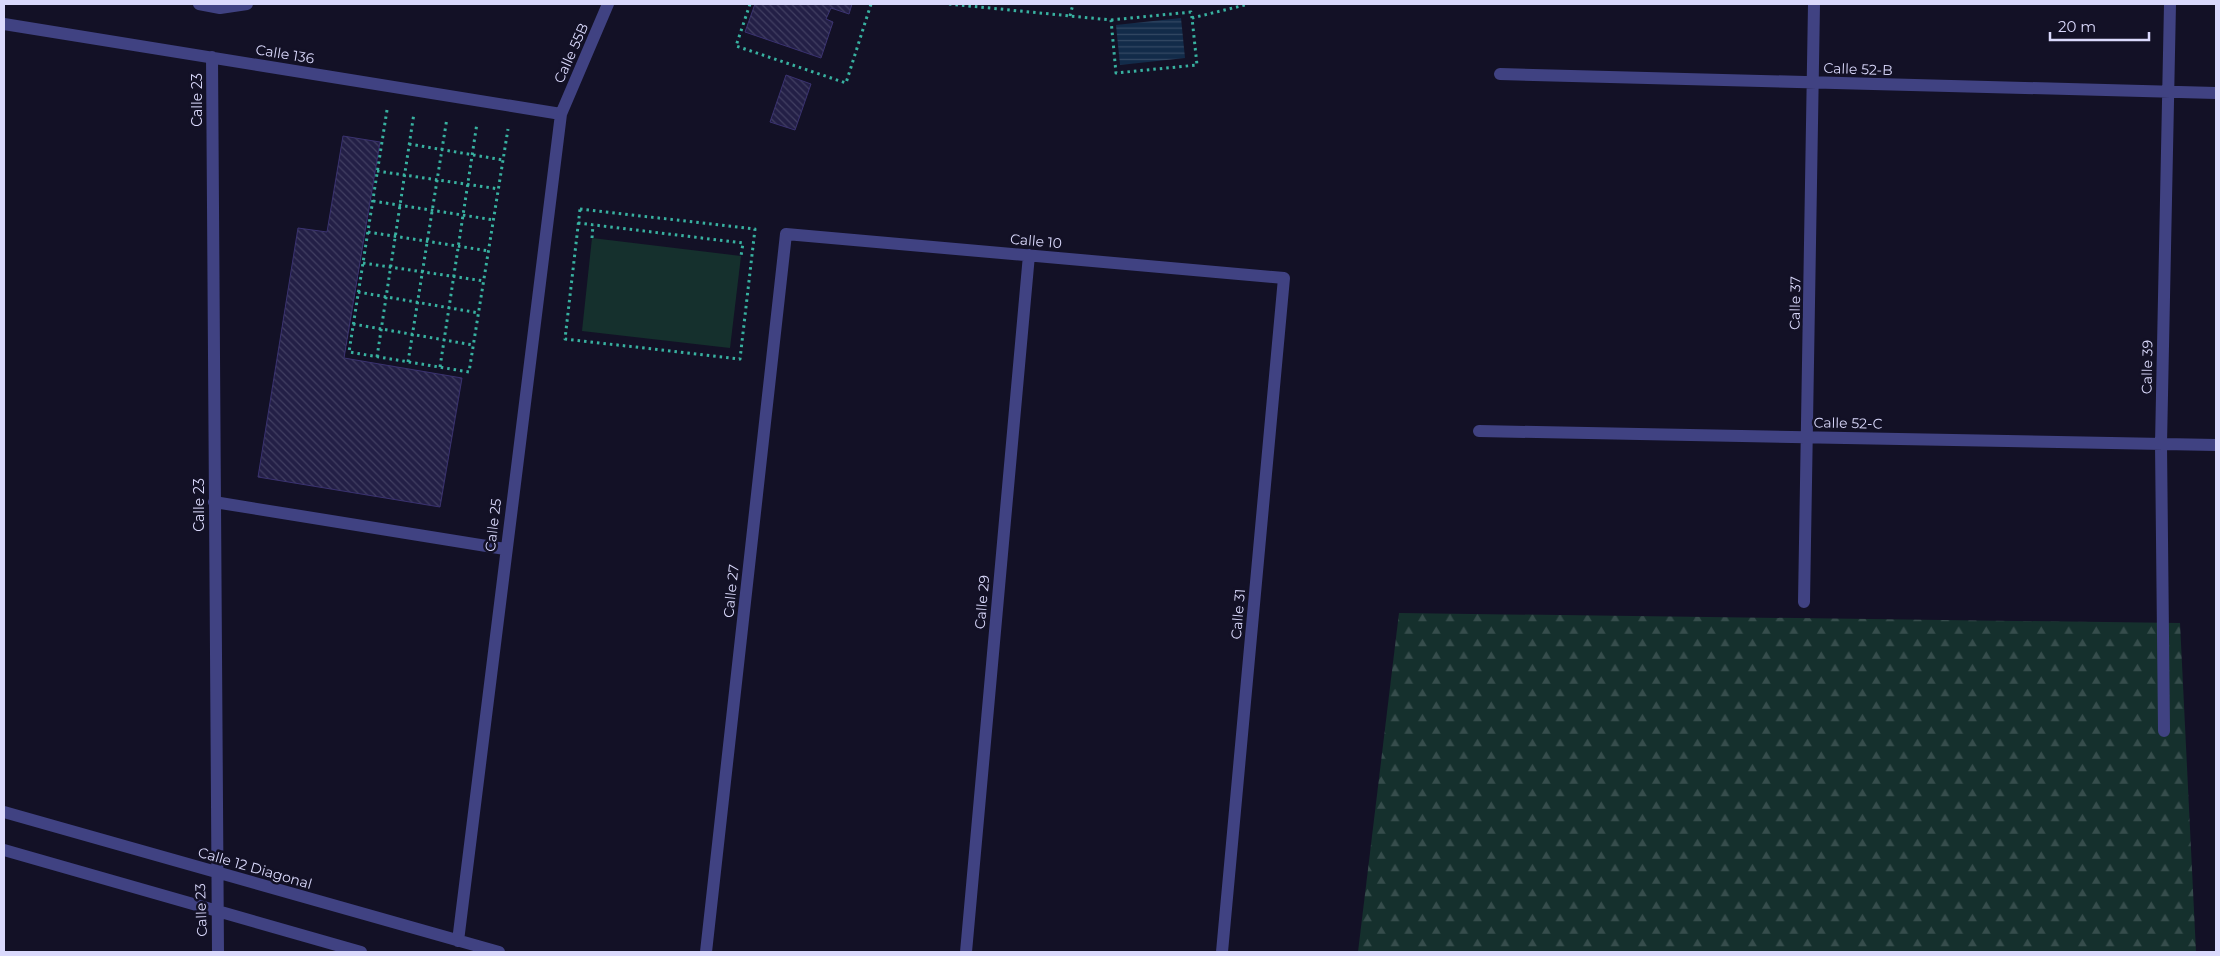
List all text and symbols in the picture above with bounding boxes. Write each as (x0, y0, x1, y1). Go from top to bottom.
scale bar (2050, 10, 2149, 42)
text: 20 m (2058, 17, 2096, 36)
street label: Calle 55B (550, 20, 592, 86)
street label: Calle 136 (254, 40, 316, 68)
street label: Calle 52-B (1823, 59, 1893, 79)
street label: Calle 23 (188, 73, 206, 127)
street label: Calle 10 (1009, 230, 1063, 252)
street label: Calle 37 (1786, 276, 1804, 330)
street label: Calle 39 (2138, 340, 2156, 394)
street label: Calle 52-C (1813, 413, 1883, 433)
street label: Calle 23 (190, 478, 208, 532)
street label: Calle 25 (481, 497, 505, 553)
street label: Calle 27 (719, 563, 743, 619)
street label: Calle 29 (971, 574, 993, 630)
street label: Calle 31 (1227, 588, 1249, 640)
street label: Calle 12 Diagonal (196, 843, 314, 893)
street label: Calle 23 (191, 883, 211, 937)

